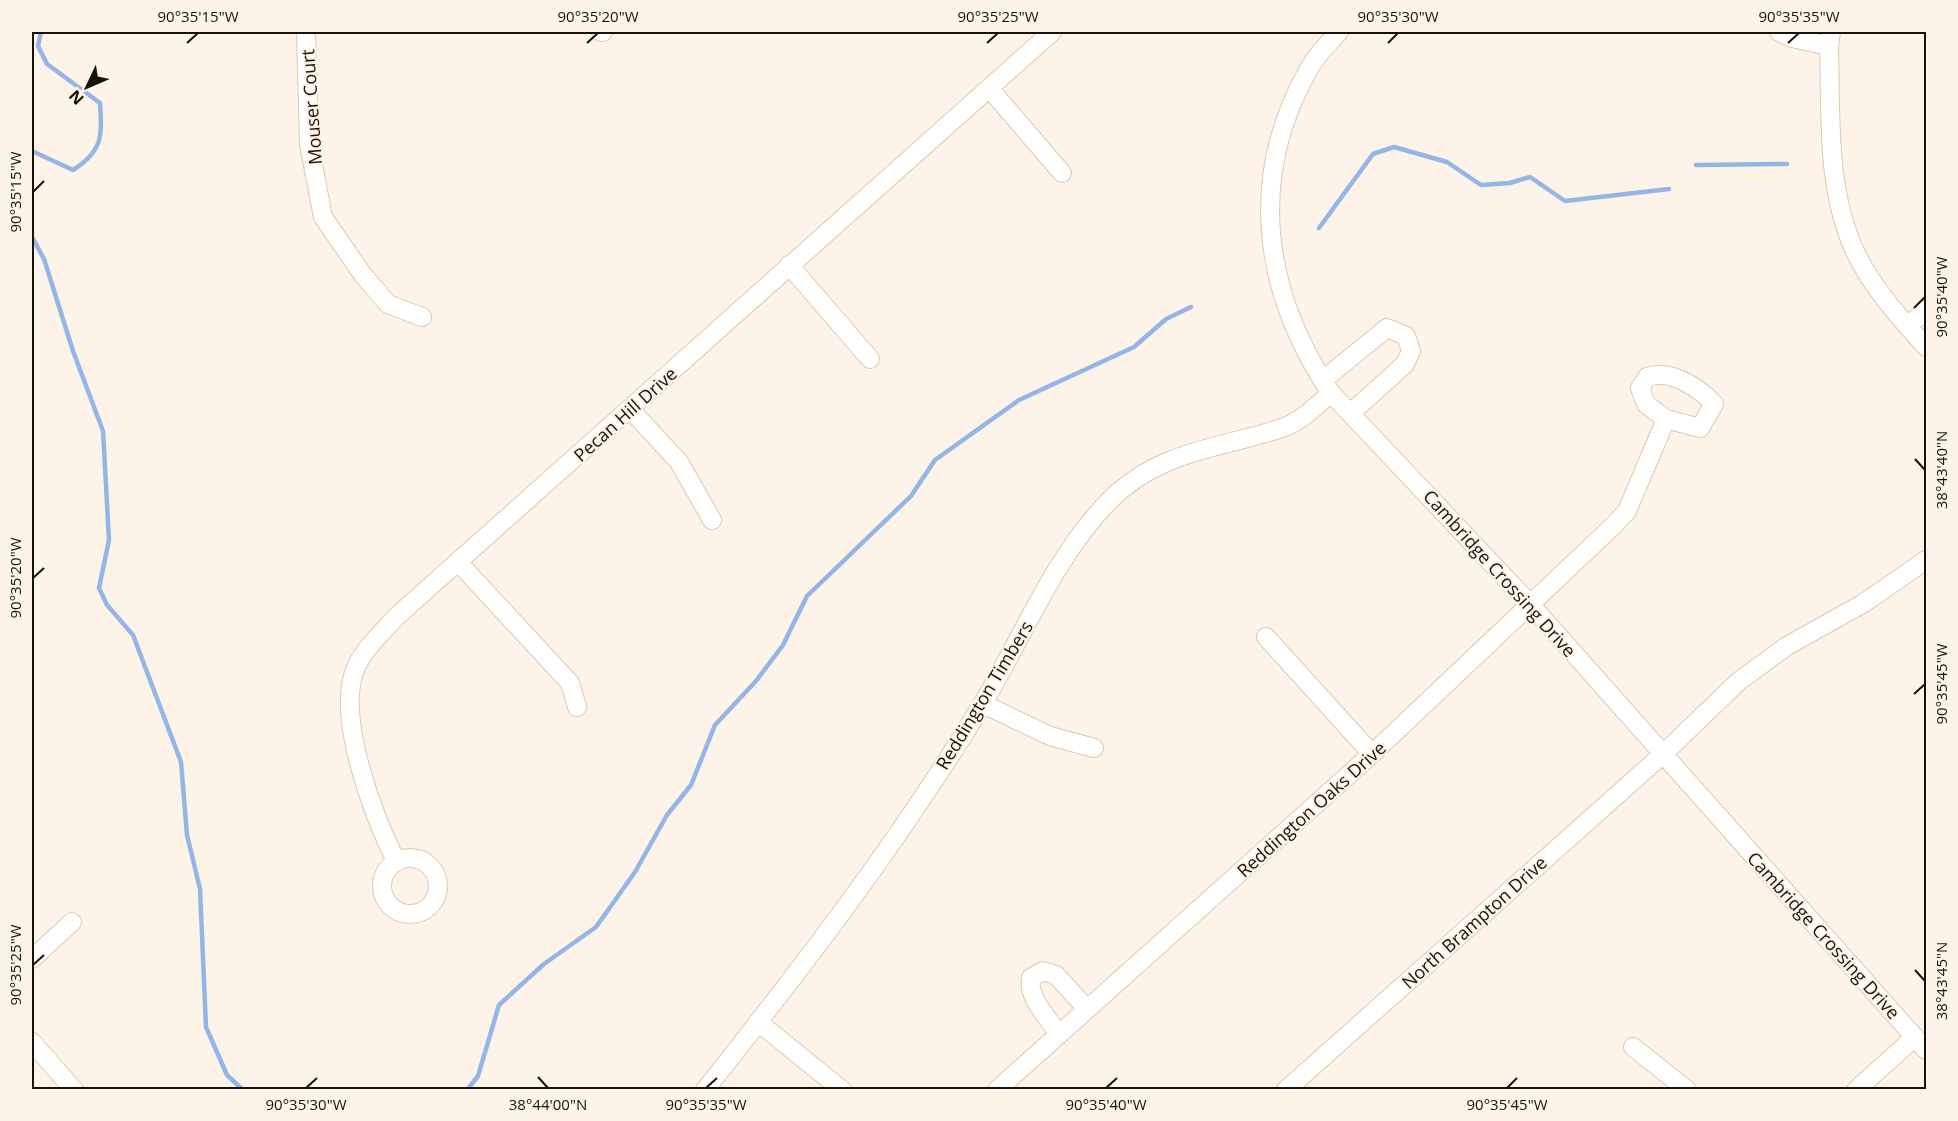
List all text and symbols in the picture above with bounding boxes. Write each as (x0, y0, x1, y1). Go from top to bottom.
text: 90°35'15"W (158, 6, 239, 26)
text: 90°35'20"W (558, 6, 639, 26)
text: 90°35'25"W (958, 6, 1039, 26)
text: 90°35'30"W (1358, 6, 1439, 26)
text: 90°35'35"W (1759, 6, 1840, 26)
street label: Mouser Court (295, 48, 327, 166)
north arrow (57, 57, 117, 117)
text: N (64, 85, 89, 110)
text: 90°35'15"W (5, 151, 25, 233)
text: 90°35'40"W (1931, 256, 1951, 338)
street label: Pecan Hill Drive (568, 361, 682, 467)
text: 38°43'40"N (1931, 431, 1951, 509)
street label: Cambridge Crossing Drive (1418, 484, 1582, 662)
text: 90°35'20"W (5, 537, 25, 619)
street label: Reddington Timbers (930, 616, 1038, 774)
text: 90°35'45"W (1931, 643, 1951, 725)
street label: Reddington Oaks Drive (1232, 736, 1390, 882)
street label: Cambridge Crossing Drive (1742, 846, 1906, 1024)
street label: North Brampton Drive (1396, 850, 1552, 994)
text: 90°35'25"W (5, 924, 25, 1006)
text: 38°43'45"N (1931, 942, 1951, 1020)
text: 90°35'30"W (266, 1094, 347, 1114)
text: 38°44'00"N (509, 1094, 587, 1114)
text: 90°35'35"W (666, 1094, 747, 1114)
text: 90°35'40"W (1066, 1094, 1147, 1114)
text: 90°35'45"W (1467, 1094, 1548, 1114)

